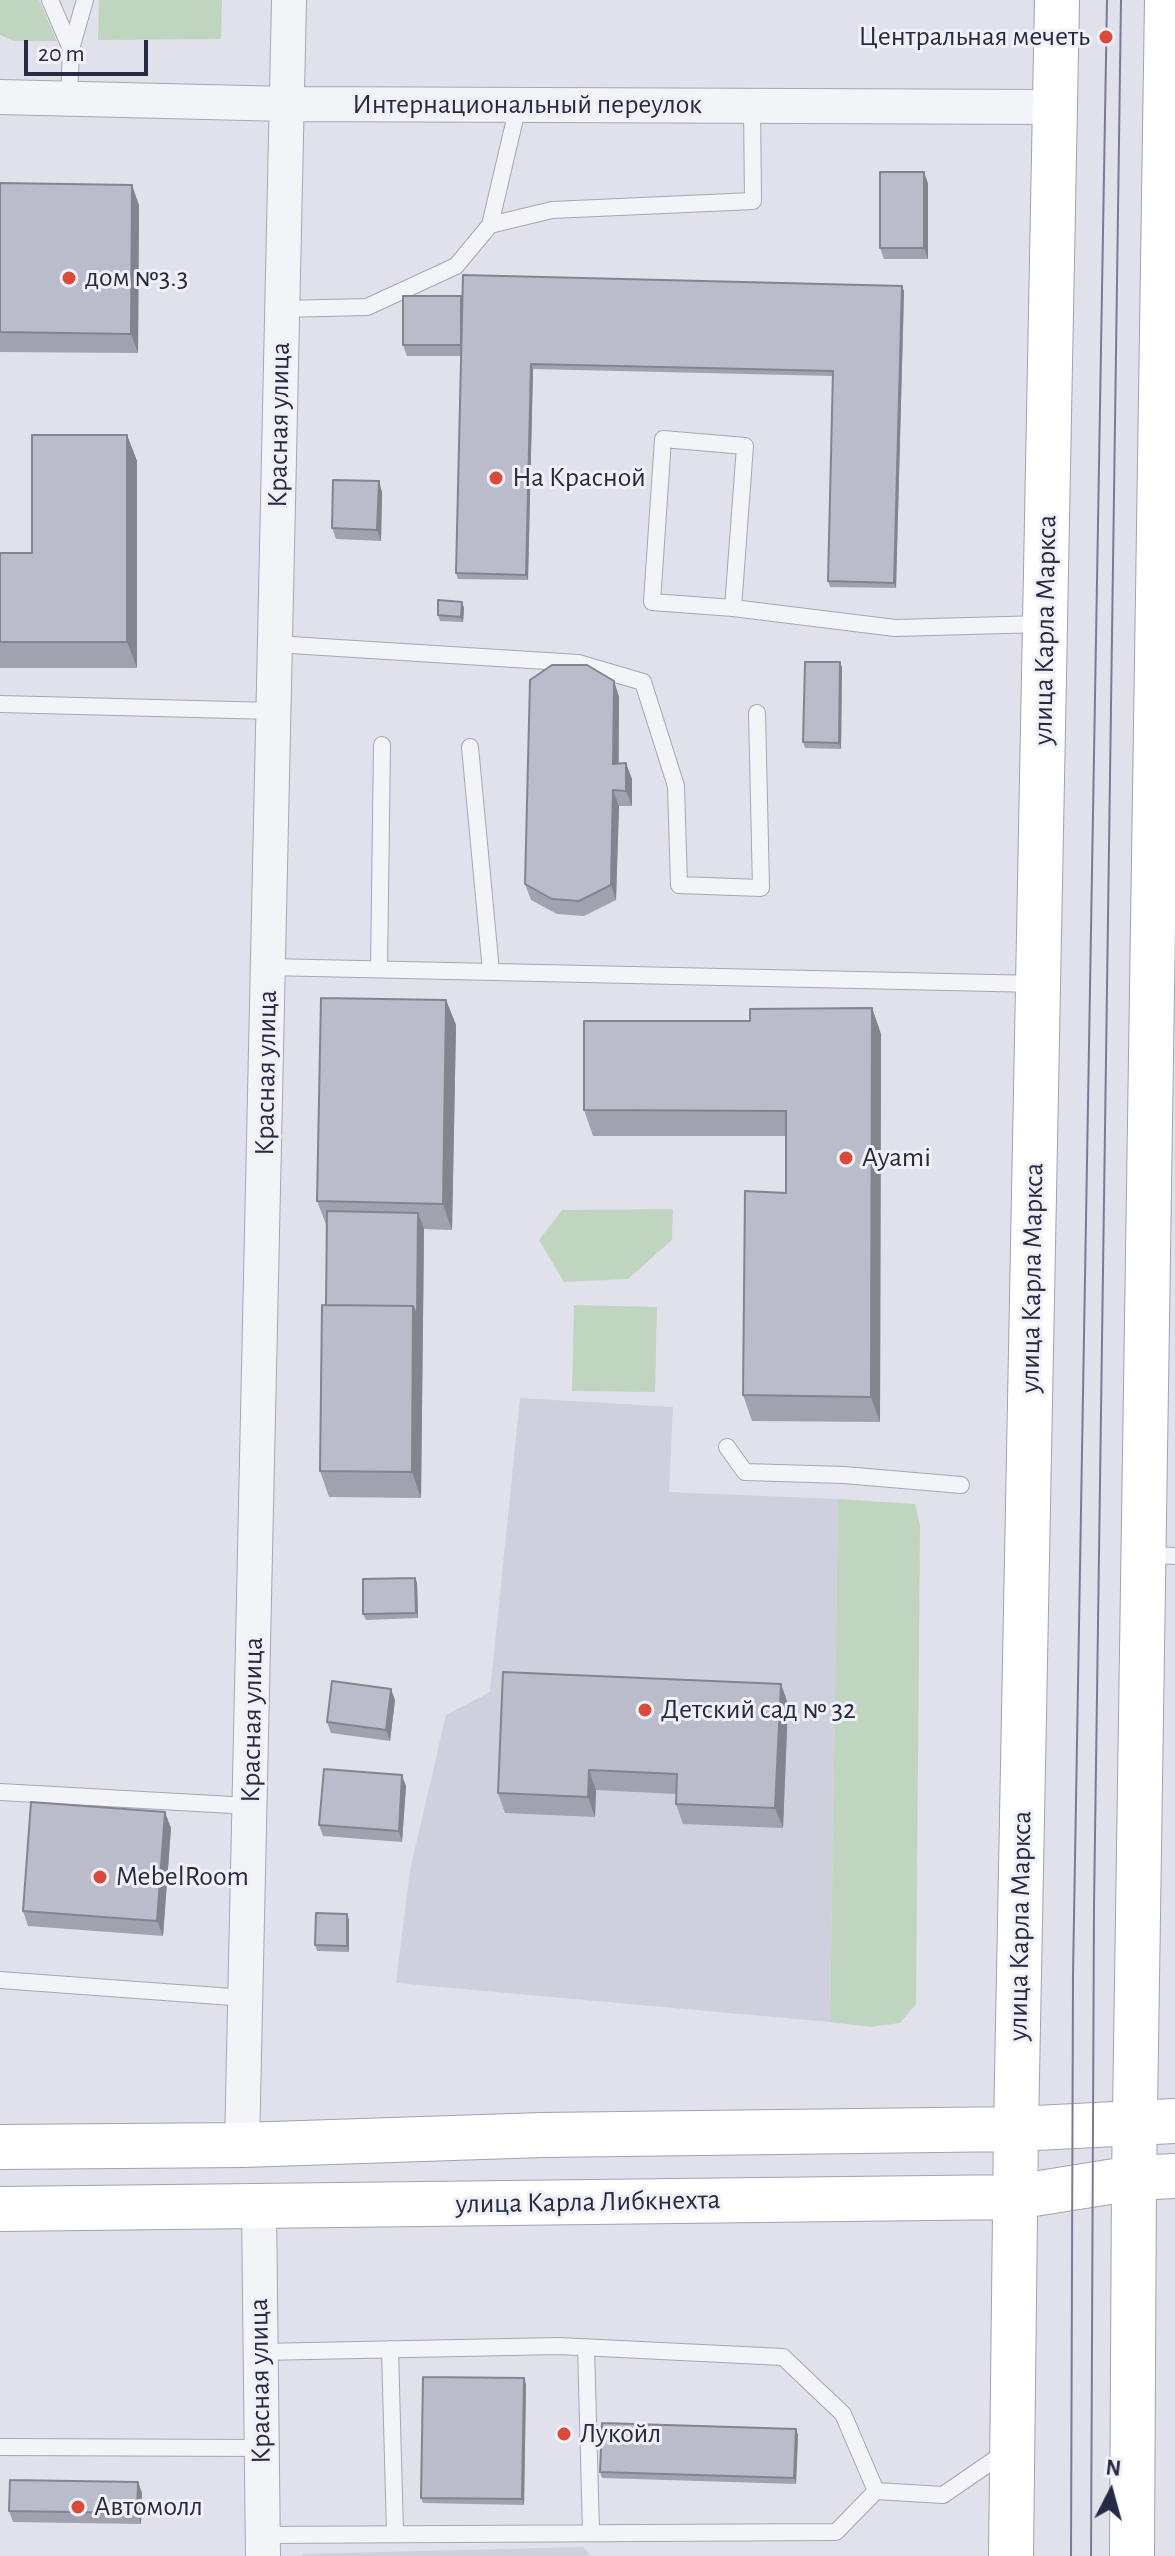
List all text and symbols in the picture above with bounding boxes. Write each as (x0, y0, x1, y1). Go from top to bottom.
place label: Центральная мечеть (859, 20, 1090, 54)
scale bar (28, 24, 152, 74)
marker: Центральная мечеть (1097, 28, 1115, 46)
text: 20 m (38, 42, 85, 66)
street label: Интернациональный переулок (352, 88, 702, 122)
place label: дом №3.3 (85, 261, 188, 295)
marker: дом №3.3 (60, 269, 78, 287)
street label: Красная улица (261, 342, 297, 508)
place label: На Красной (512, 461, 646, 495)
marker: На Красной (487, 469, 505, 487)
street label: улица Карла Маркса (1026, 515, 1064, 745)
street label: Красная улица (248, 990, 284, 1156)
place label: Ayami (862, 1141, 931, 1175)
marker: Ayami (837, 1149, 855, 1167)
street label: улица Карла Маркса (1013, 1163, 1051, 1393)
street label: Красная улица (234, 1637, 270, 1803)
place label: Детский сад № 32 (661, 1693, 856, 1727)
marker: Детский сад № 32 (636, 1701, 654, 1719)
street label: улица Карла Маркса (1001, 1811, 1039, 2041)
place label: MebelRoom (116, 1860, 249, 1894)
marker: MebelRoom (91, 1868, 109, 1886)
street label: улица Карла Либкнехта (455, 2183, 721, 2221)
street label: Красная улица (242, 2298, 278, 2464)
place label: Лукойл (580, 2417, 661, 2451)
marker: Лукойл (555, 2425, 573, 2443)
north arrow (1071, 2452, 1151, 2532)
text: N (1105, 2456, 1122, 2480)
place label: Автомолл (94, 2490, 203, 2524)
marker: Автомолл (69, 2498, 87, 2516)

